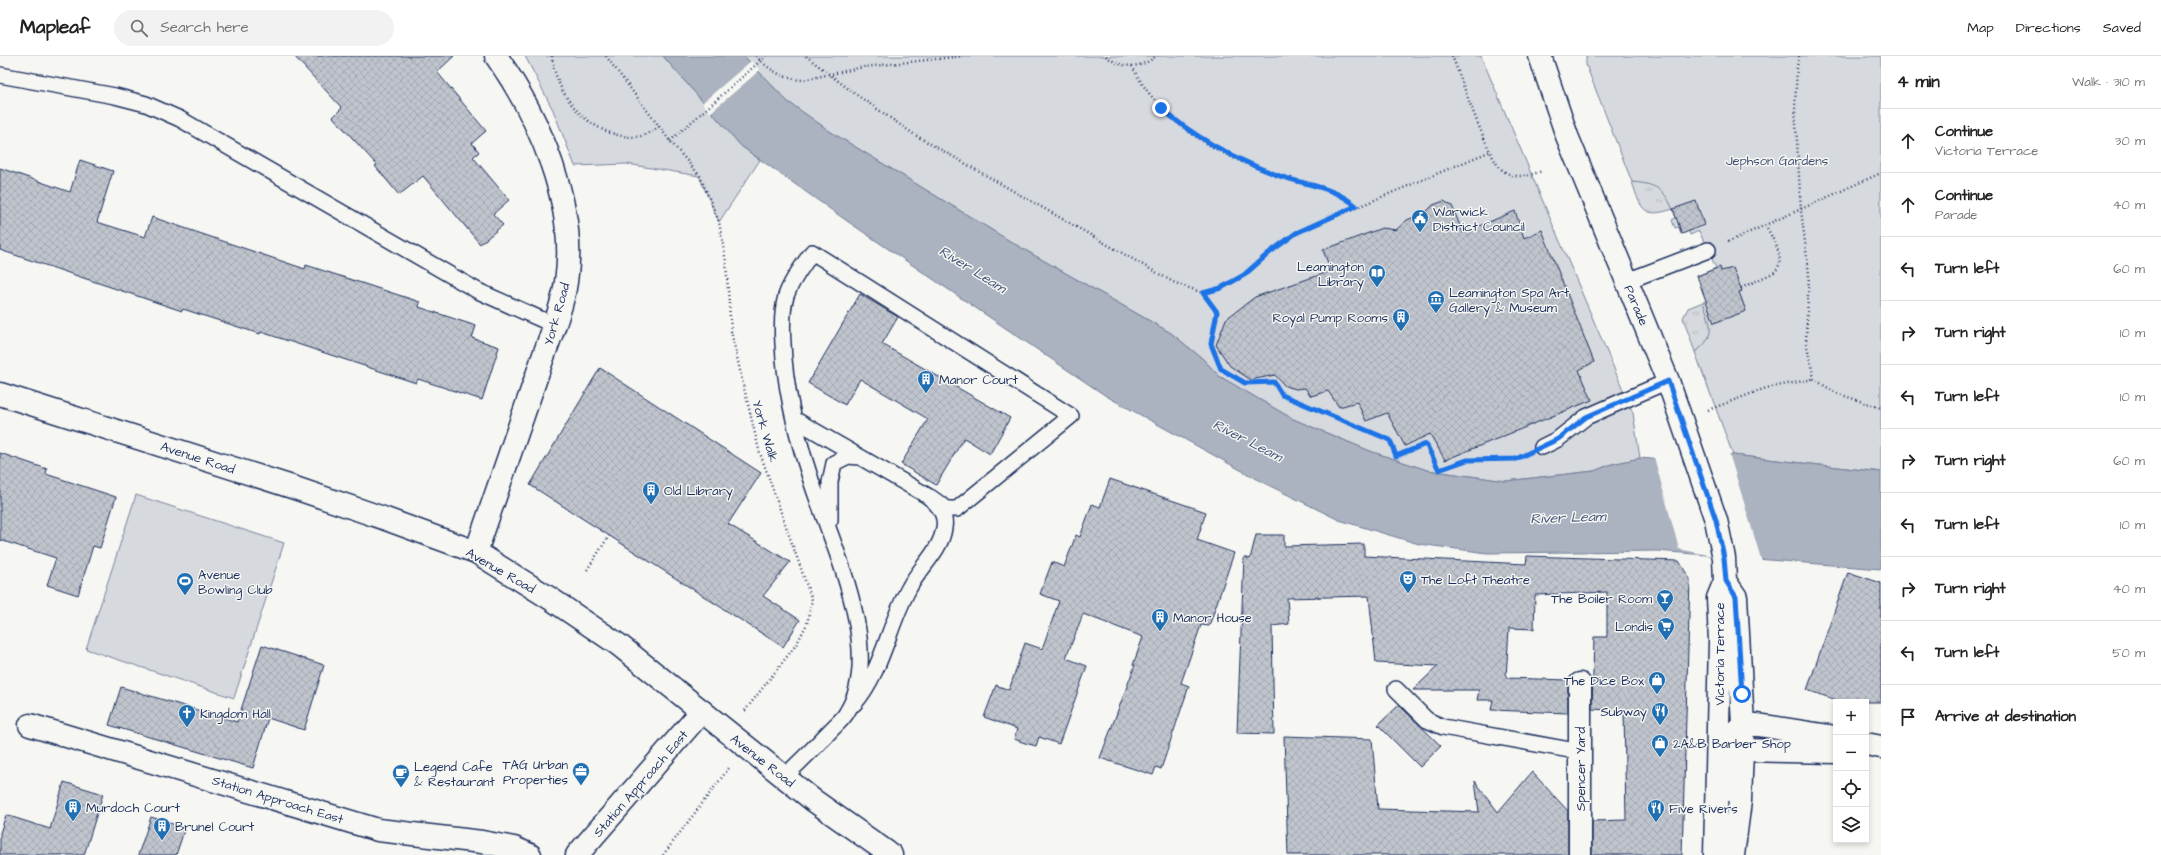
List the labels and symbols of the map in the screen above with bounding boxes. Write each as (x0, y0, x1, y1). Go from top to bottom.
route end (1152, 99, 1170, 117)
park label: Jephson Gardens (1726, 152, 1829, 170)
place label: Warwick District Council (1433, 203, 1525, 236)
public building icon: Warwick District Council (1410, 208, 1430, 233)
water label: River Leam (935, 241, 1012, 299)
place label: Leamington Library (1297, 258, 1364, 292)
library icon: Leamington Library (1367, 263, 1387, 288)
street label: York Road (539, 280, 575, 348)
street label: Parade (1620, 282, 1653, 328)
place label: Leamington Spa Art Gallery & Museum (1449, 284, 1570, 318)
museum icon: Leamington Spa Art Gallery & Museum (1426, 289, 1446, 314)
building icon: Royal Pump Rooms (1391, 307, 1411, 332)
place label: Royal Pump Rooms (1272, 309, 1388, 328)
building icon: Manor Court (916, 369, 936, 394)
place label: Manor Court (939, 371, 1019, 389)
street label: York Walk (748, 398, 782, 464)
water label: River Leam (1209, 415, 1288, 468)
street label: Avenue Road (158, 437, 238, 479)
building icon: Old Library (641, 480, 661, 505)
place label: Old Library (664, 482, 733, 501)
water label: River Leam (1530, 507, 1608, 529)
street label: Avenue Road (463, 544, 539, 598)
place label: Avenue Bowling Club (198, 566, 273, 600)
theatre icon: The Loft Theatre (1398, 569, 1418, 594)
sports icon: Avenue Bowling Club (175, 571, 195, 596)
place label: The Loft Theatre (1421, 571, 1530, 589)
bar icon: The Boiler Room (1655, 588, 1675, 613)
place label: The Boiler Room (1551, 590, 1653, 608)
street label: Victoria Terrace (1711, 602, 1729, 706)
building icon: Manor House (1150, 607, 1170, 632)
place label: Manor House (1173, 609, 1252, 627)
supermarket icon: Londis (1656, 616, 1676, 641)
place label: Londis (1615, 618, 1653, 636)
shop icon: The Dice Box (1647, 670, 1667, 695)
place label: The Dice Box (1564, 672, 1645, 690)
route start (1733, 685, 1751, 703)
restaurant icon: Subway (1650, 701, 1670, 726)
church icon: Kingdom Hall (177, 703, 197, 728)
place label: Subway (1600, 703, 1647, 722)
place label: Kingdom Hall (200, 705, 271, 724)
street label: Station Approach East (589, 726, 693, 841)
street label: Spencer Yard (1572, 727, 1590, 811)
street label: Avenue Road (726, 730, 799, 792)
shop icon: 2A&B Barber Shop (1650, 733, 1670, 758)
place label: 2A&B Barber Shop (1673, 735, 1791, 753)
place label: TAG Urban Properties (502, 756, 568, 789)
place label: Legend Cafe & Restaurant (414, 758, 495, 791)
office icon: TAG Urban Properties (571, 761, 591, 786)
cafe icon: Legend Cafe & Restaurant (391, 763, 411, 788)
street label: Station Approach East (210, 771, 346, 829)
building icon: Murdoch Court (63, 797, 83, 822)
restaurant icon: Five Rivers (1646, 798, 1666, 823)
place label: Murdoch Court (86, 799, 181, 817)
place label: Five Rivers (1669, 800, 1738, 818)
building icon: Brunel Court (152, 816, 172, 841)
place label: Brunel Court (175, 818, 255, 836)

